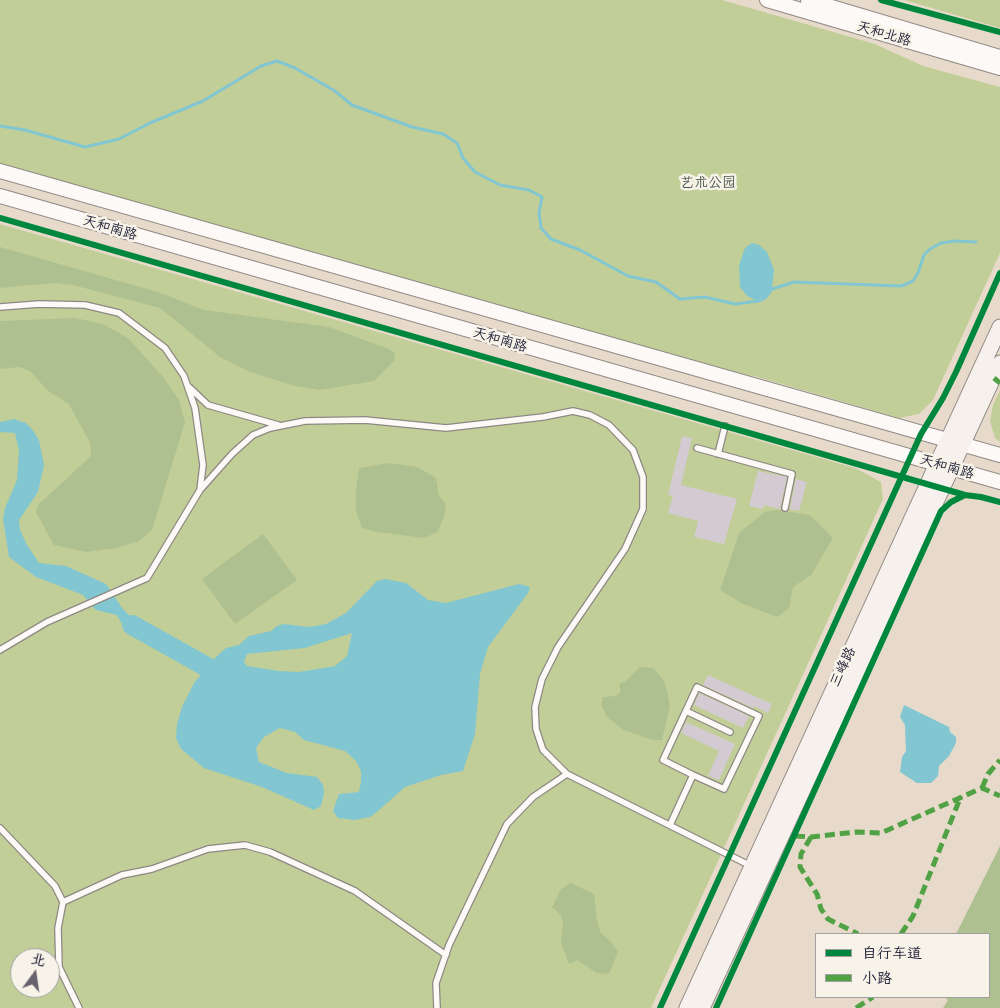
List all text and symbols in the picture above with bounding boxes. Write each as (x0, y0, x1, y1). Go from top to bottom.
street label: 天和北路 (855, 18, 913, 50)
park label: 艺术公园 (680, 175, 736, 191)
street label: 天和南路 (81, 212, 139, 244)
street label: 天和南路 (471, 324, 529, 356)
street label: 天和南路 (918, 451, 976, 483)
street label: 三峰路 (827, 644, 859, 690)
legend (815, 933, 990, 998)
text: 自行车道 (862, 943, 922, 962)
north arrow (10, 948, 60, 998)
text: 北 (29, 949, 47, 970)
text: 小路 (862, 968, 892, 987)

